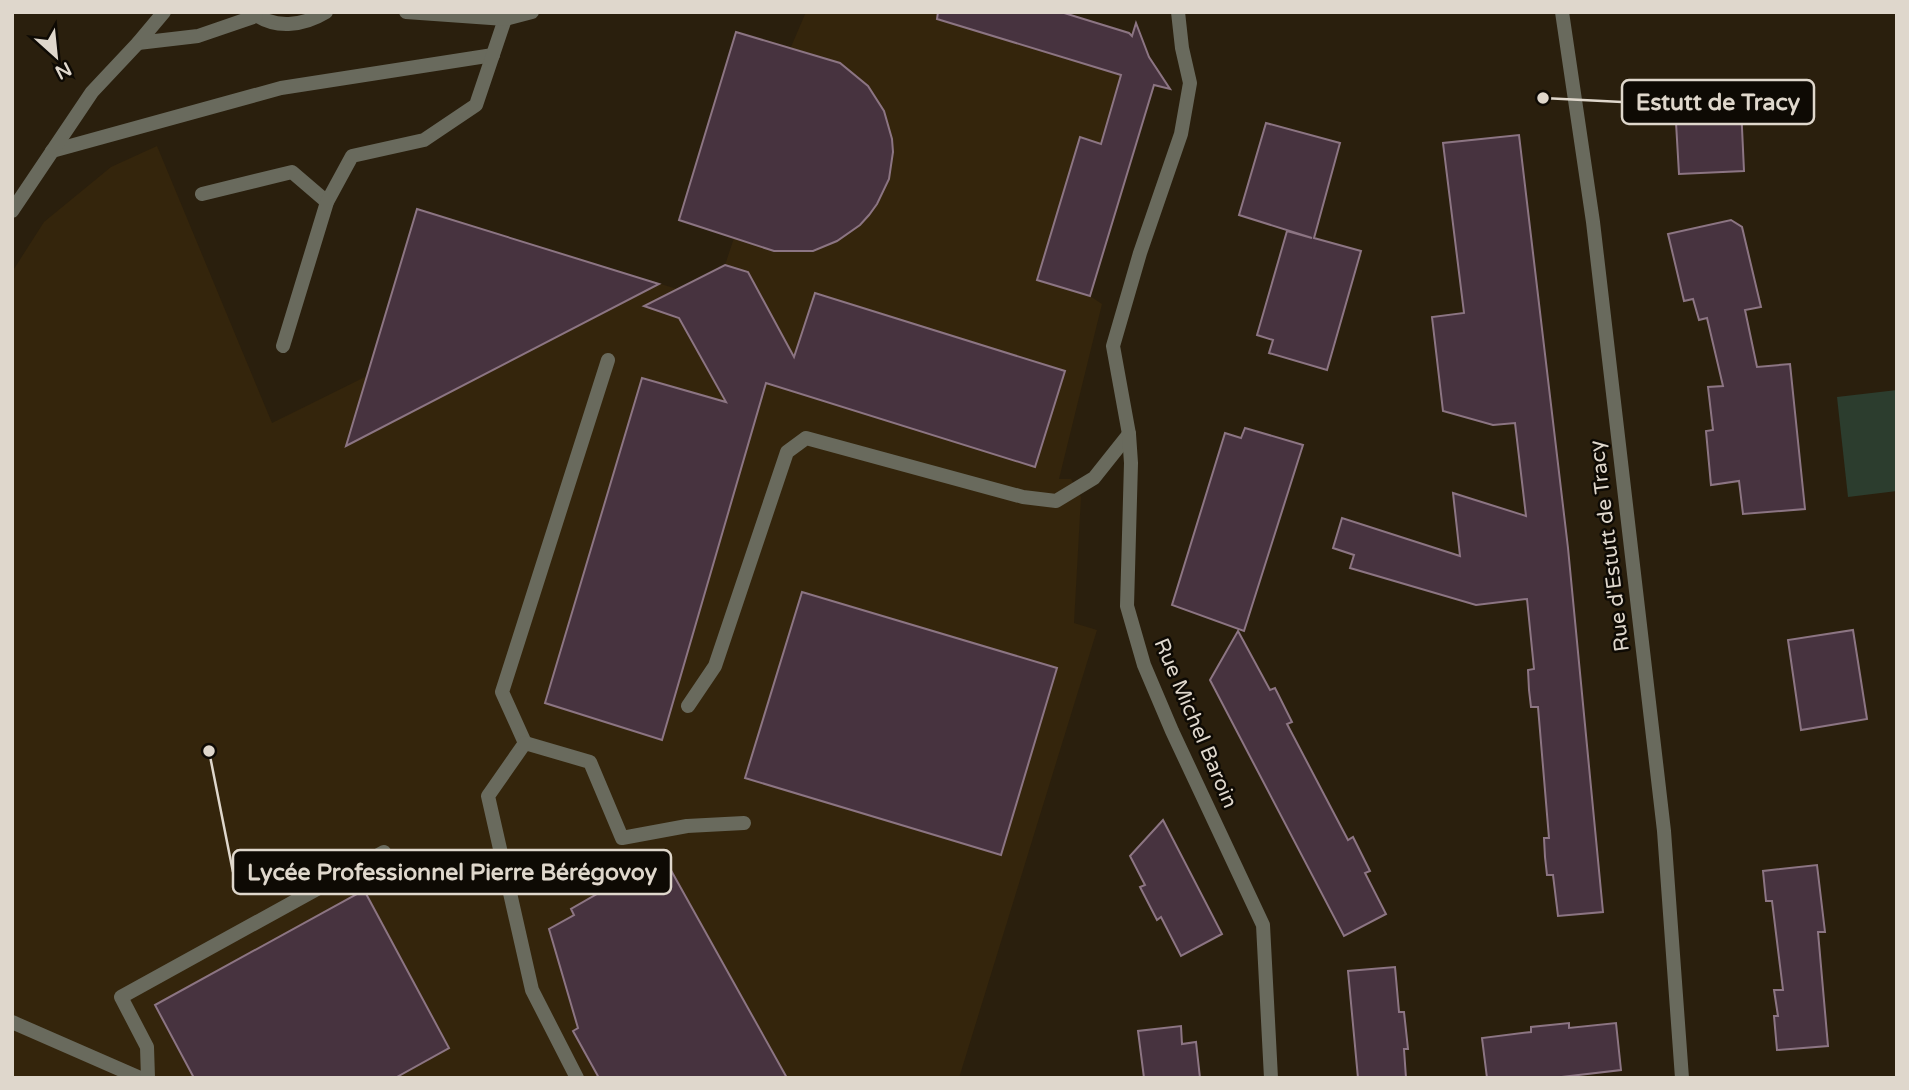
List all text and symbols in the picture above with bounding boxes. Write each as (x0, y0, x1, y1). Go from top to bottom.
north arrow (21, 21, 91, 91)
text: N (51, 57, 75, 84)
callout: Estutt de Tracy (1622, 80, 1814, 124)
text: Estutt de Tracy (1636, 89, 1801, 117)
street label: Rue d'Estutt de Tracy (1584, 439, 1635, 653)
street label: Rue Michel Baroin (1149, 635, 1243, 812)
callout: Lycée Professionnel Pierre Bérégovoy (233, 850, 671, 894)
text: Lycée Professionnel Pierre Bérégovoy (247, 859, 658, 887)

